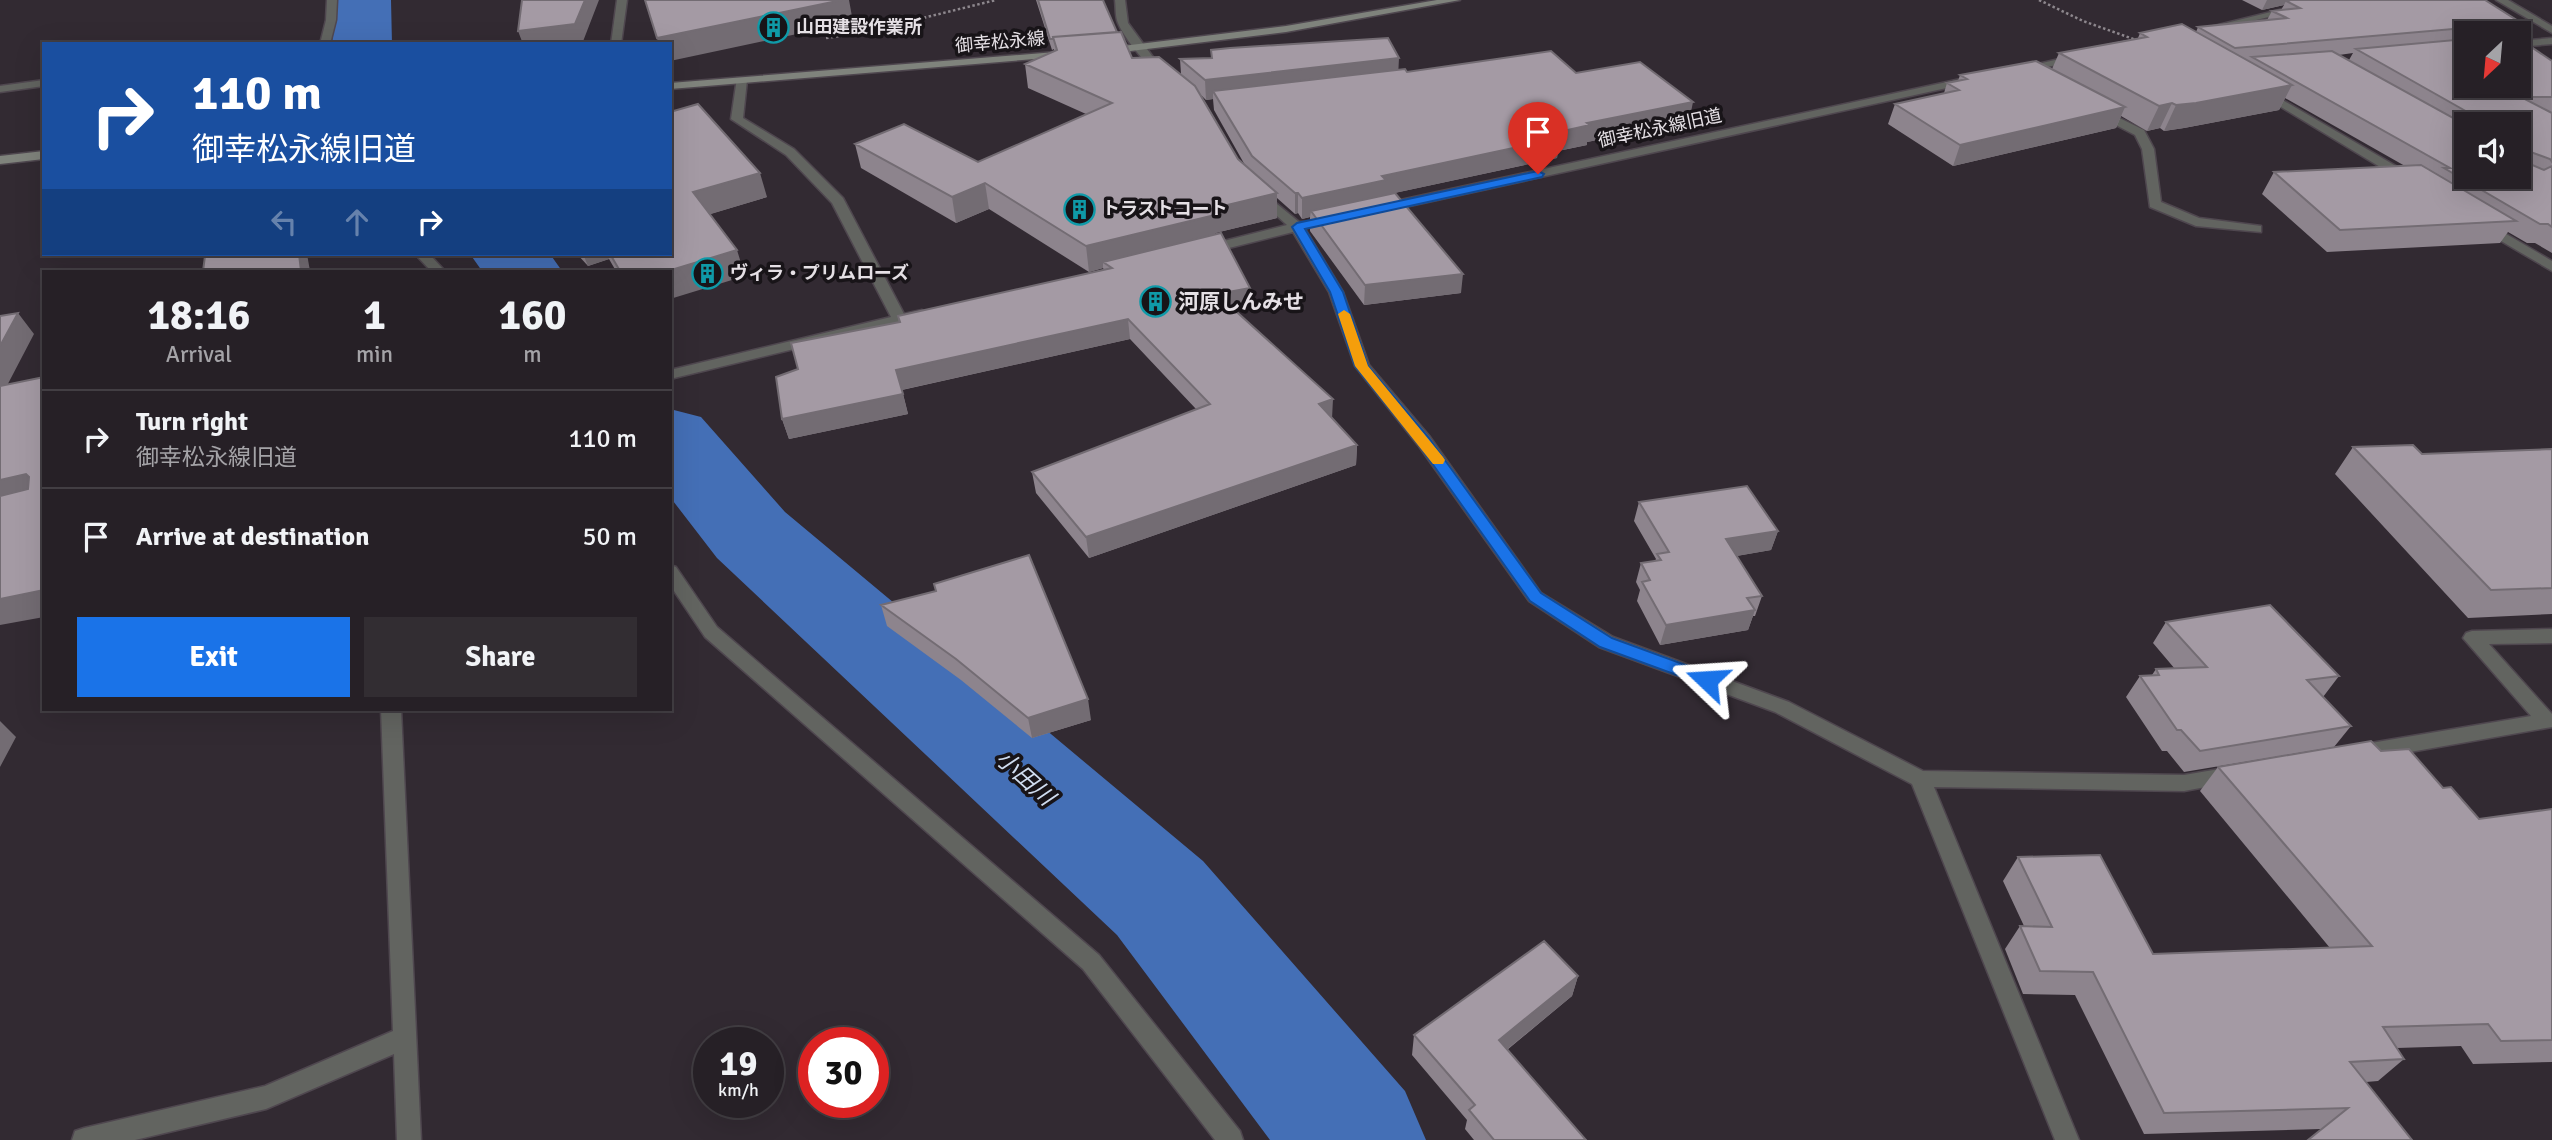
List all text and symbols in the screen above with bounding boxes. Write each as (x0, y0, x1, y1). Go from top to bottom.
building icon: 山田建設作業所 (756, 10, 790, 44)
place label: 山田建設作業所 (796, 16, 922, 38)
north arrow (2454, 21, 2530, 98)
map controls (2454, 21, 2531, 189)
street label: 御幸松永線 (954, 27, 1046, 57)
text: 110 m (192, 63, 322, 123)
icon: right (77, 70, 168, 161)
pin (1508, 102, 1568, 174)
street label: 御幸松永線旧道 (1596, 104, 1724, 152)
button: sound (2454, 112, 2531, 189)
icon: arrive (1519, 113, 1557, 151)
text: 御幸松永線旧道 (192, 130, 416, 169)
building icon: トラストコート (1062, 192, 1096, 226)
place label: トラストコート (1102, 198, 1228, 220)
icon: left (265, 203, 303, 241)
icon: ahead (338, 203, 376, 241)
icon: right (411, 203, 449, 241)
building icon: ヴィラ・プリムローズ (690, 256, 724, 290)
place label: ヴィラ・プリムローズ (730, 262, 909, 284)
building icon: 河原しんみせ (1138, 285, 1172, 319)
place label: 河原しんみせ (1178, 289, 1304, 315)
text: 18:16 (147, 290, 251, 341)
text: 1 (363, 290, 386, 341)
text: 160 (498, 290, 567, 341)
text: Arrival (166, 340, 232, 369)
text: min (356, 340, 393, 369)
text: m (523, 340, 542, 369)
text: Turn right (136, 406, 248, 438)
icon: right (77, 420, 115, 458)
text: 110 m (568, 423, 637, 455)
text: 御幸松永線旧道 (136, 443, 297, 472)
icon: arrive (77, 518, 115, 556)
text: Arrive at destination (136, 521, 369, 553)
text: 50 m (582, 521, 637, 553)
button: Exit (77, 617, 350, 697)
button: Share (364, 617, 637, 697)
position arrow (1670, 643, 1744, 717)
water label: 小田川 (990, 744, 1063, 814)
speed limit sign: 30 (798, 1027, 889, 1118)
text: 19 (720, 1042, 757, 1085)
text: km/h (718, 1079, 759, 1101)

